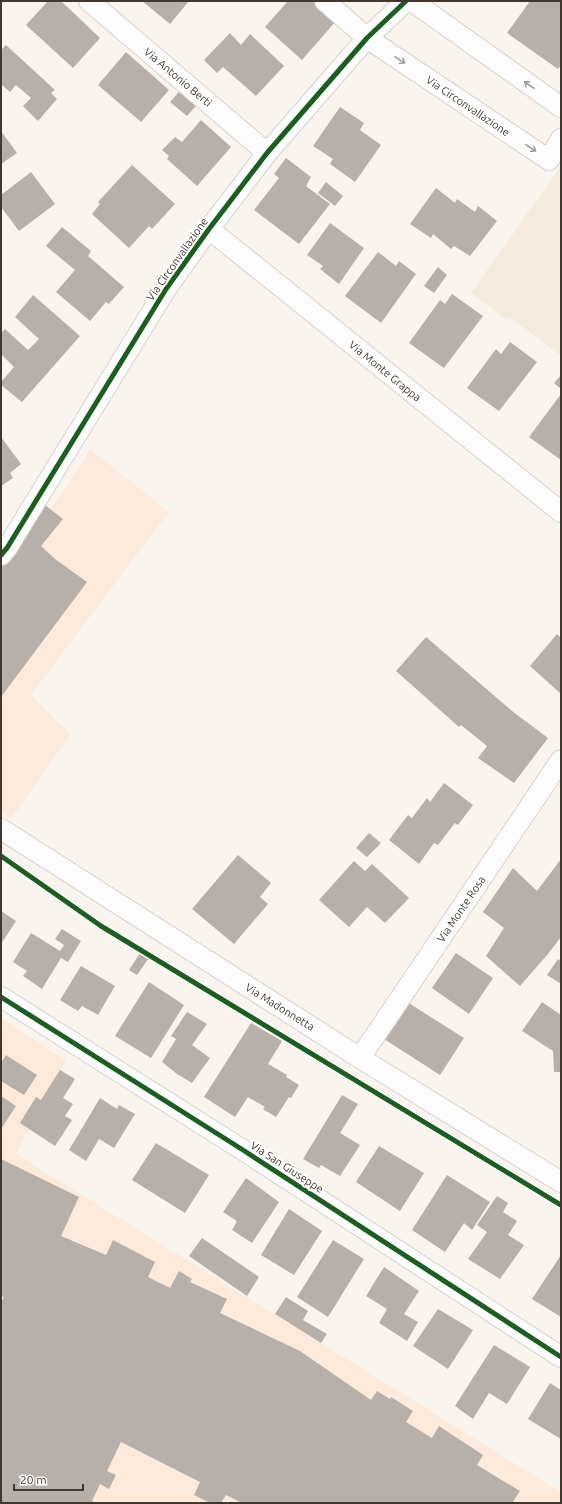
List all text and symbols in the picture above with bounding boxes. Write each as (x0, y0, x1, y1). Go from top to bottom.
street label: Via Antonio Berti (142, 45, 214, 109)
one-way arrow (394, 56, 405, 64)
street label: Via Circonvallazione (424, 73, 512, 139)
one-way arrow (524, 81, 535, 89)
one-way arrow (525, 144, 536, 152)
street label: Via Circonvallazione (144, 215, 210, 303)
street label: Via Monte Grappa (347, 338, 423, 404)
street label: Via Monte Rosa (434, 874, 488, 944)
street label: Via Madonnetta (243, 981, 317, 1033)
street label: Via San Giuseppe (248, 1139, 326, 1195)
scale bar (14, 1466, 83, 1492)
text: 20 m (20, 1473, 47, 1486)

